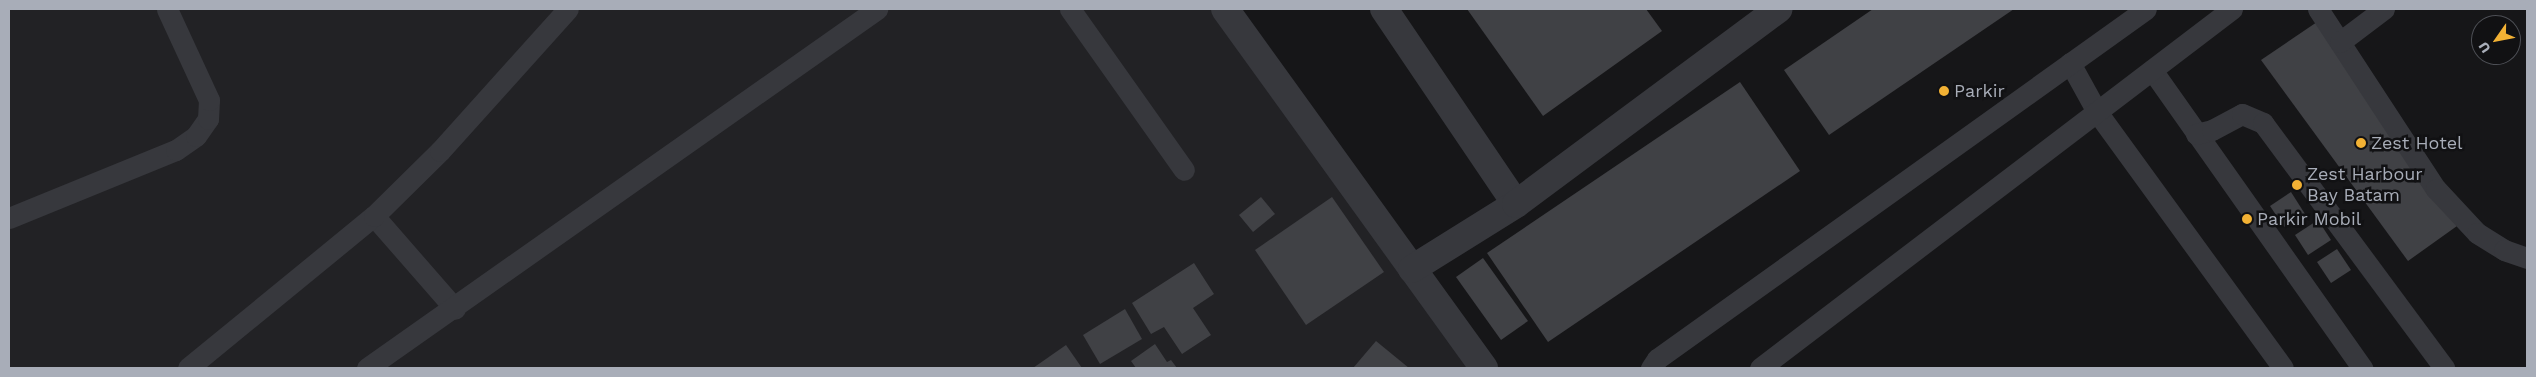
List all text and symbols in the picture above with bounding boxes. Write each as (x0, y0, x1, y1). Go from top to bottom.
north arrow (2471, 15, 2521, 65)
text: U (2475, 39, 2494, 56)
place label: Parkir (1954, 80, 2005, 102)
marker: Parkir (1938, 85, 1950, 97)
place label: Zest Hotel (2371, 132, 2463, 154)
marker: Zest Hotel (2355, 137, 2367, 149)
place label: Zest Harbour Bay Batam (2307, 164, 2423, 206)
marker: Zest Harbour Bay Batam (2291, 179, 2303, 191)
place label: Parkir Mobil (2257, 208, 2362, 230)
marker: Parkir Mobil (2241, 213, 2253, 225)

